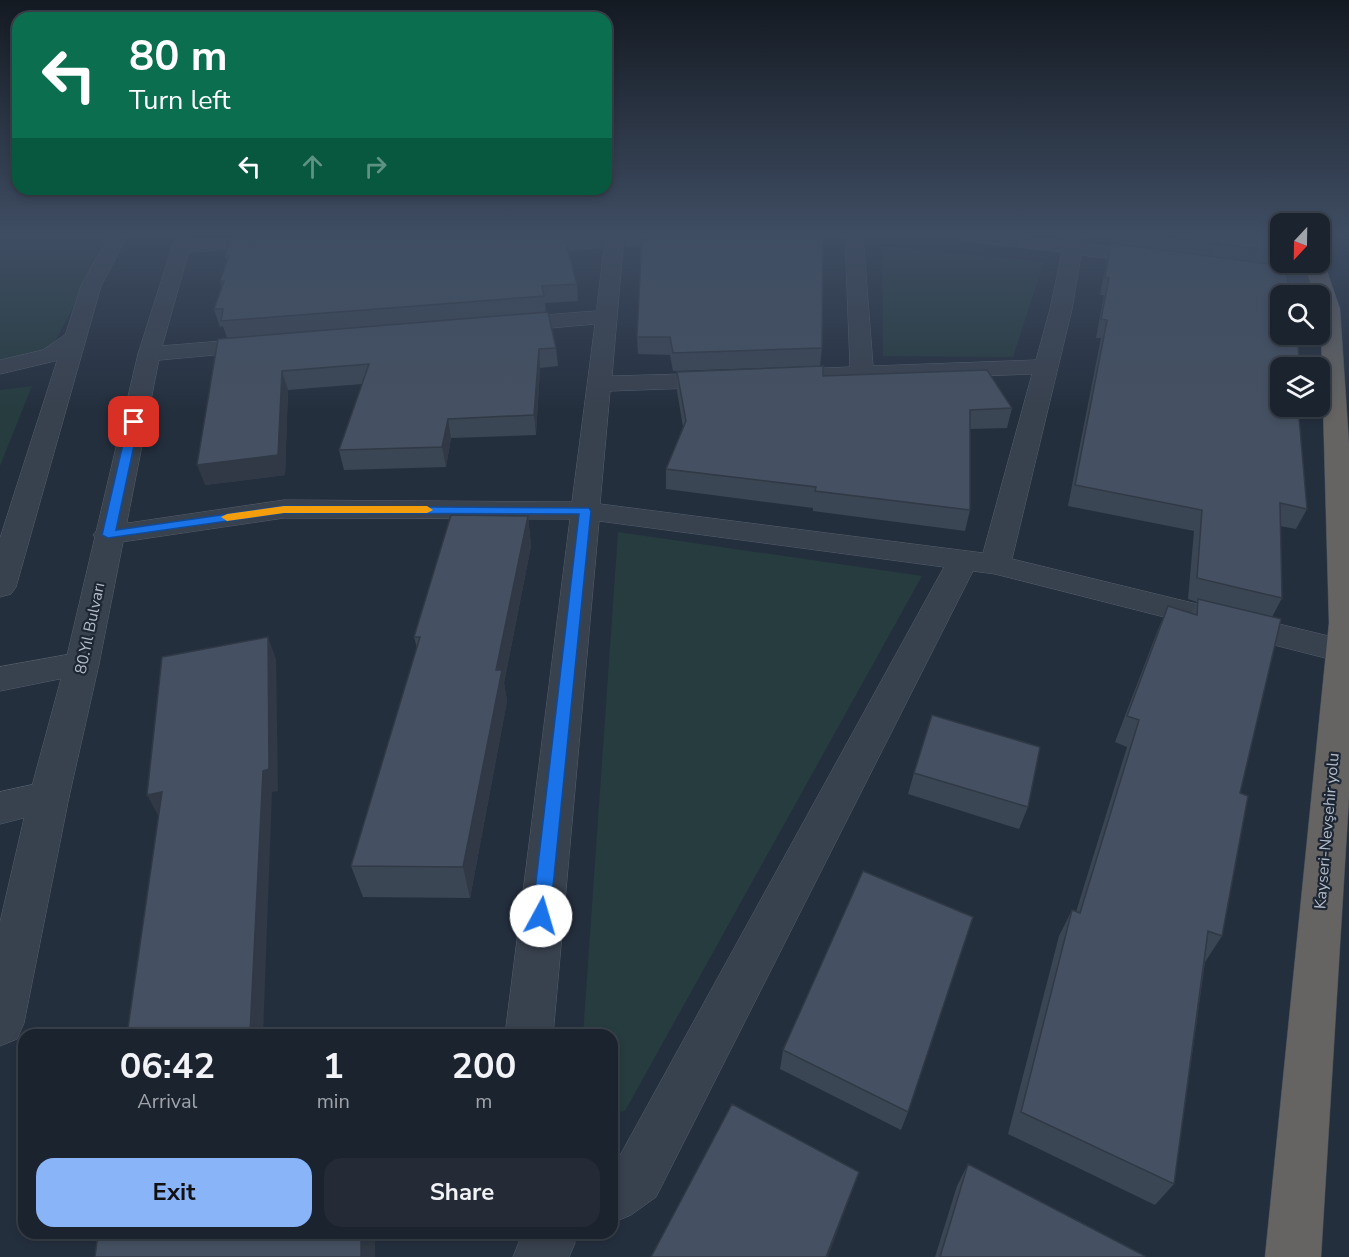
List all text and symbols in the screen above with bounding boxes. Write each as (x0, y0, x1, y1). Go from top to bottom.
text: 80 m (129, 28, 228, 85)
icon: left (30, 36, 108, 114)
text: Turn left (129, 82, 230, 119)
icon: left (233, 150, 266, 183)
icon: ahead (296, 150, 329, 183)
icon: right (359, 150, 392, 183)
north arrow (1270, 213, 1330, 273)
map controls (1270, 213, 1330, 417)
button: search (1270, 285, 1330, 345)
button: layers (1270, 357, 1330, 417)
pin (108, 396, 159, 447)
icon: arrive (117, 405, 150, 438)
street label: 80.Yıl Bulvarı (70, 580, 110, 676)
street label: Kayseri-Nevşehir yolu (1309, 752, 1345, 910)
position arrow (509, 884, 573, 948)
text: 06:42 (120, 1042, 215, 1091)
text: 1 (322, 1042, 344, 1091)
text: 200 (451, 1042, 516, 1091)
text: Arrival (137, 1088, 197, 1115)
text: min (317, 1088, 350, 1115)
text: m (475, 1088, 492, 1115)
button: Exit (36, 1158, 312, 1227)
button: Share (324, 1158, 600, 1227)

